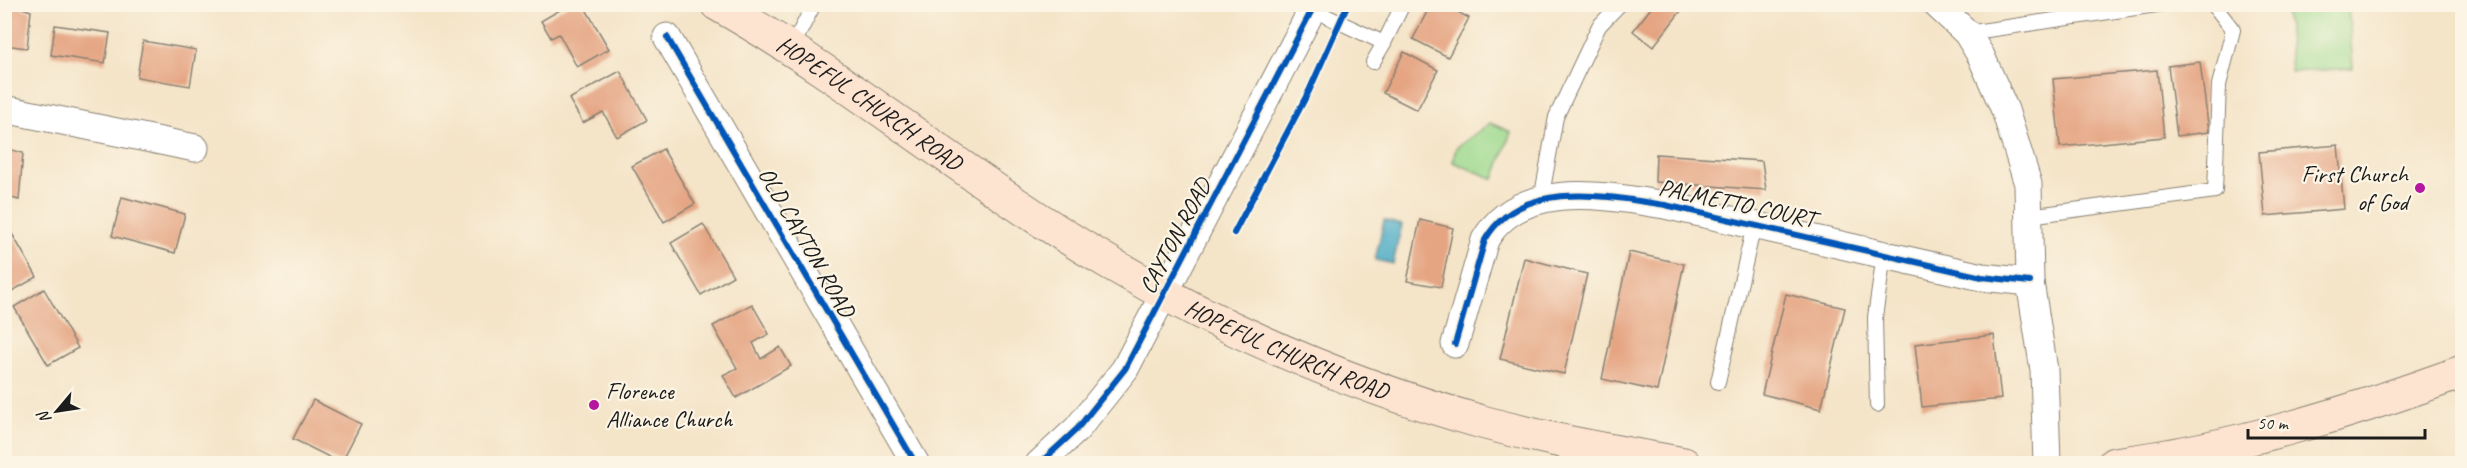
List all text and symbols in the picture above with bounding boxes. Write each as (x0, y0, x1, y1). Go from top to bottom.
street label: HOPEFUL CHURCH ROAD (771, 29, 970, 179)
place label: First Church of God (2301, 159, 2412, 217)
street label: OLD CAYTON ROAD (752, 161, 863, 324)
street label: CAYTON ROAD (1132, 171, 1219, 299)
street label: PALMETTO COURT (1656, 172, 1824, 235)
marker: First Church of God (2413, 181, 2427, 195)
street label: HOPEFUL CHURCH ROAD (1180, 292, 1394, 407)
place label: Florence Alliance Church (606, 376, 733, 434)
north arrow (27, 381, 87, 441)
marker: Florence Alliance Church (587, 398, 601, 412)
scale bar (2248, 402, 2425, 440)
text: N (32, 406, 56, 427)
text: 50 m (2257, 412, 2290, 434)

